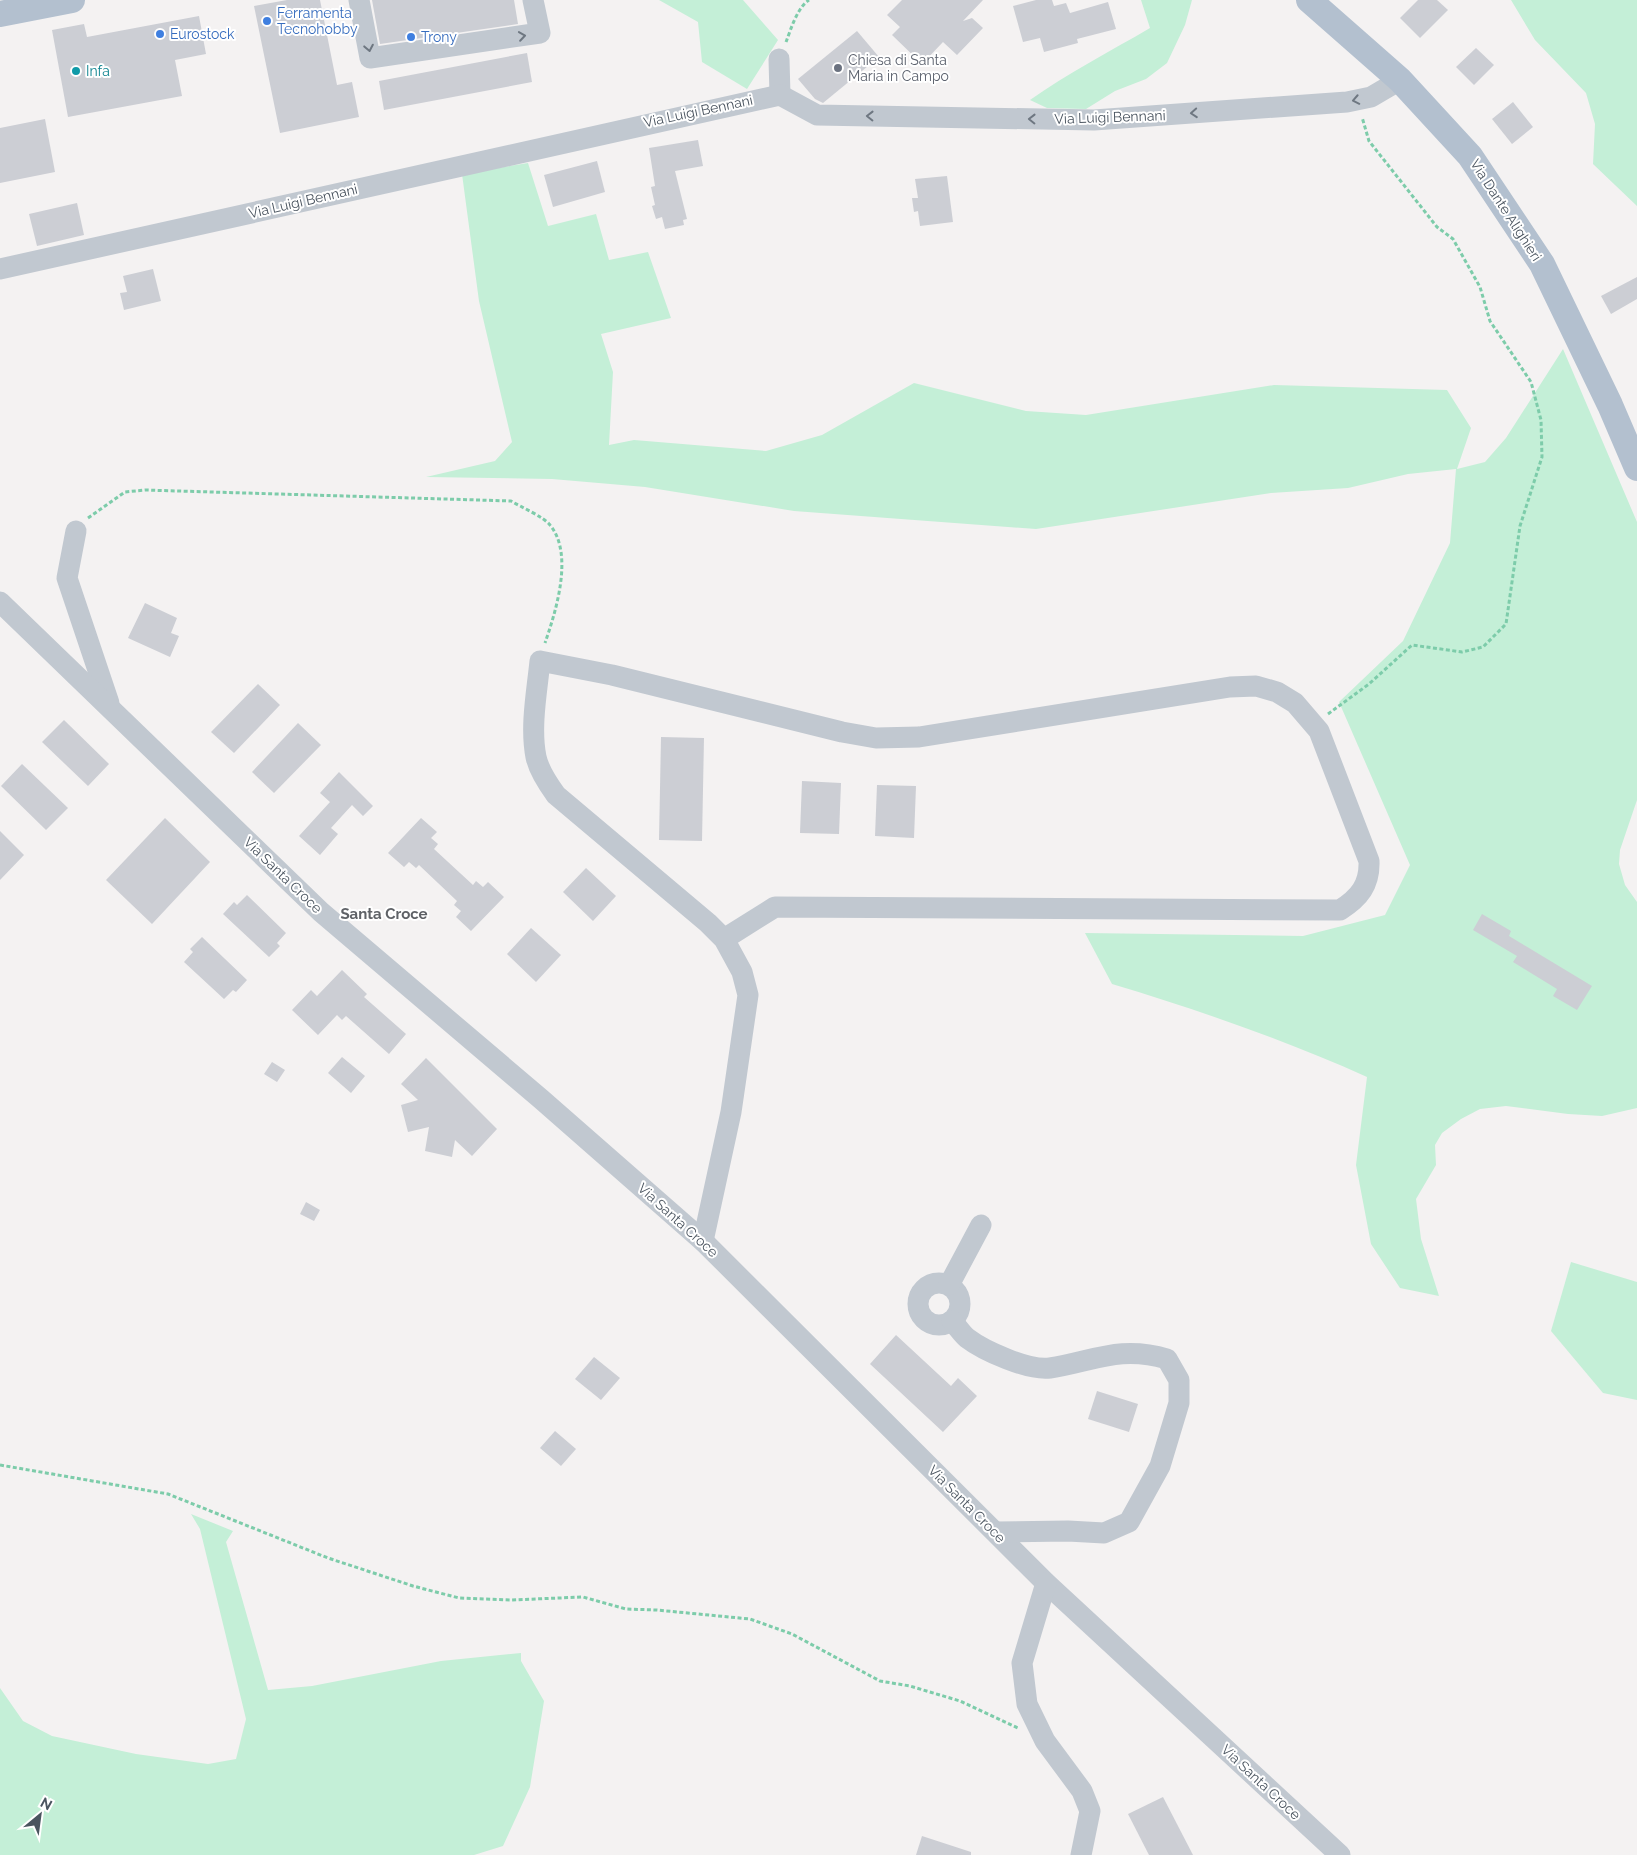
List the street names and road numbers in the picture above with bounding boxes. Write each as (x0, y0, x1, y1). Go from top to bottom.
street label: Via Luigi Bennani (642, 92, 754, 130)
street label: Via Luigi Bennani (1054, 107, 1166, 127)
street label: Via Dante Alighieri (1467, 156, 1545, 264)
street label: Via Luigi Bennani (247, 181, 359, 221)
street label: Via Santa Croce (241, 834, 325, 916)
street label: Via Santa Croce (635, 1180, 721, 1260)
street label: Via Santa Croce (925, 1462, 1009, 1546)
street label: Via Santa Croce (1218, 1741, 1304, 1823)

